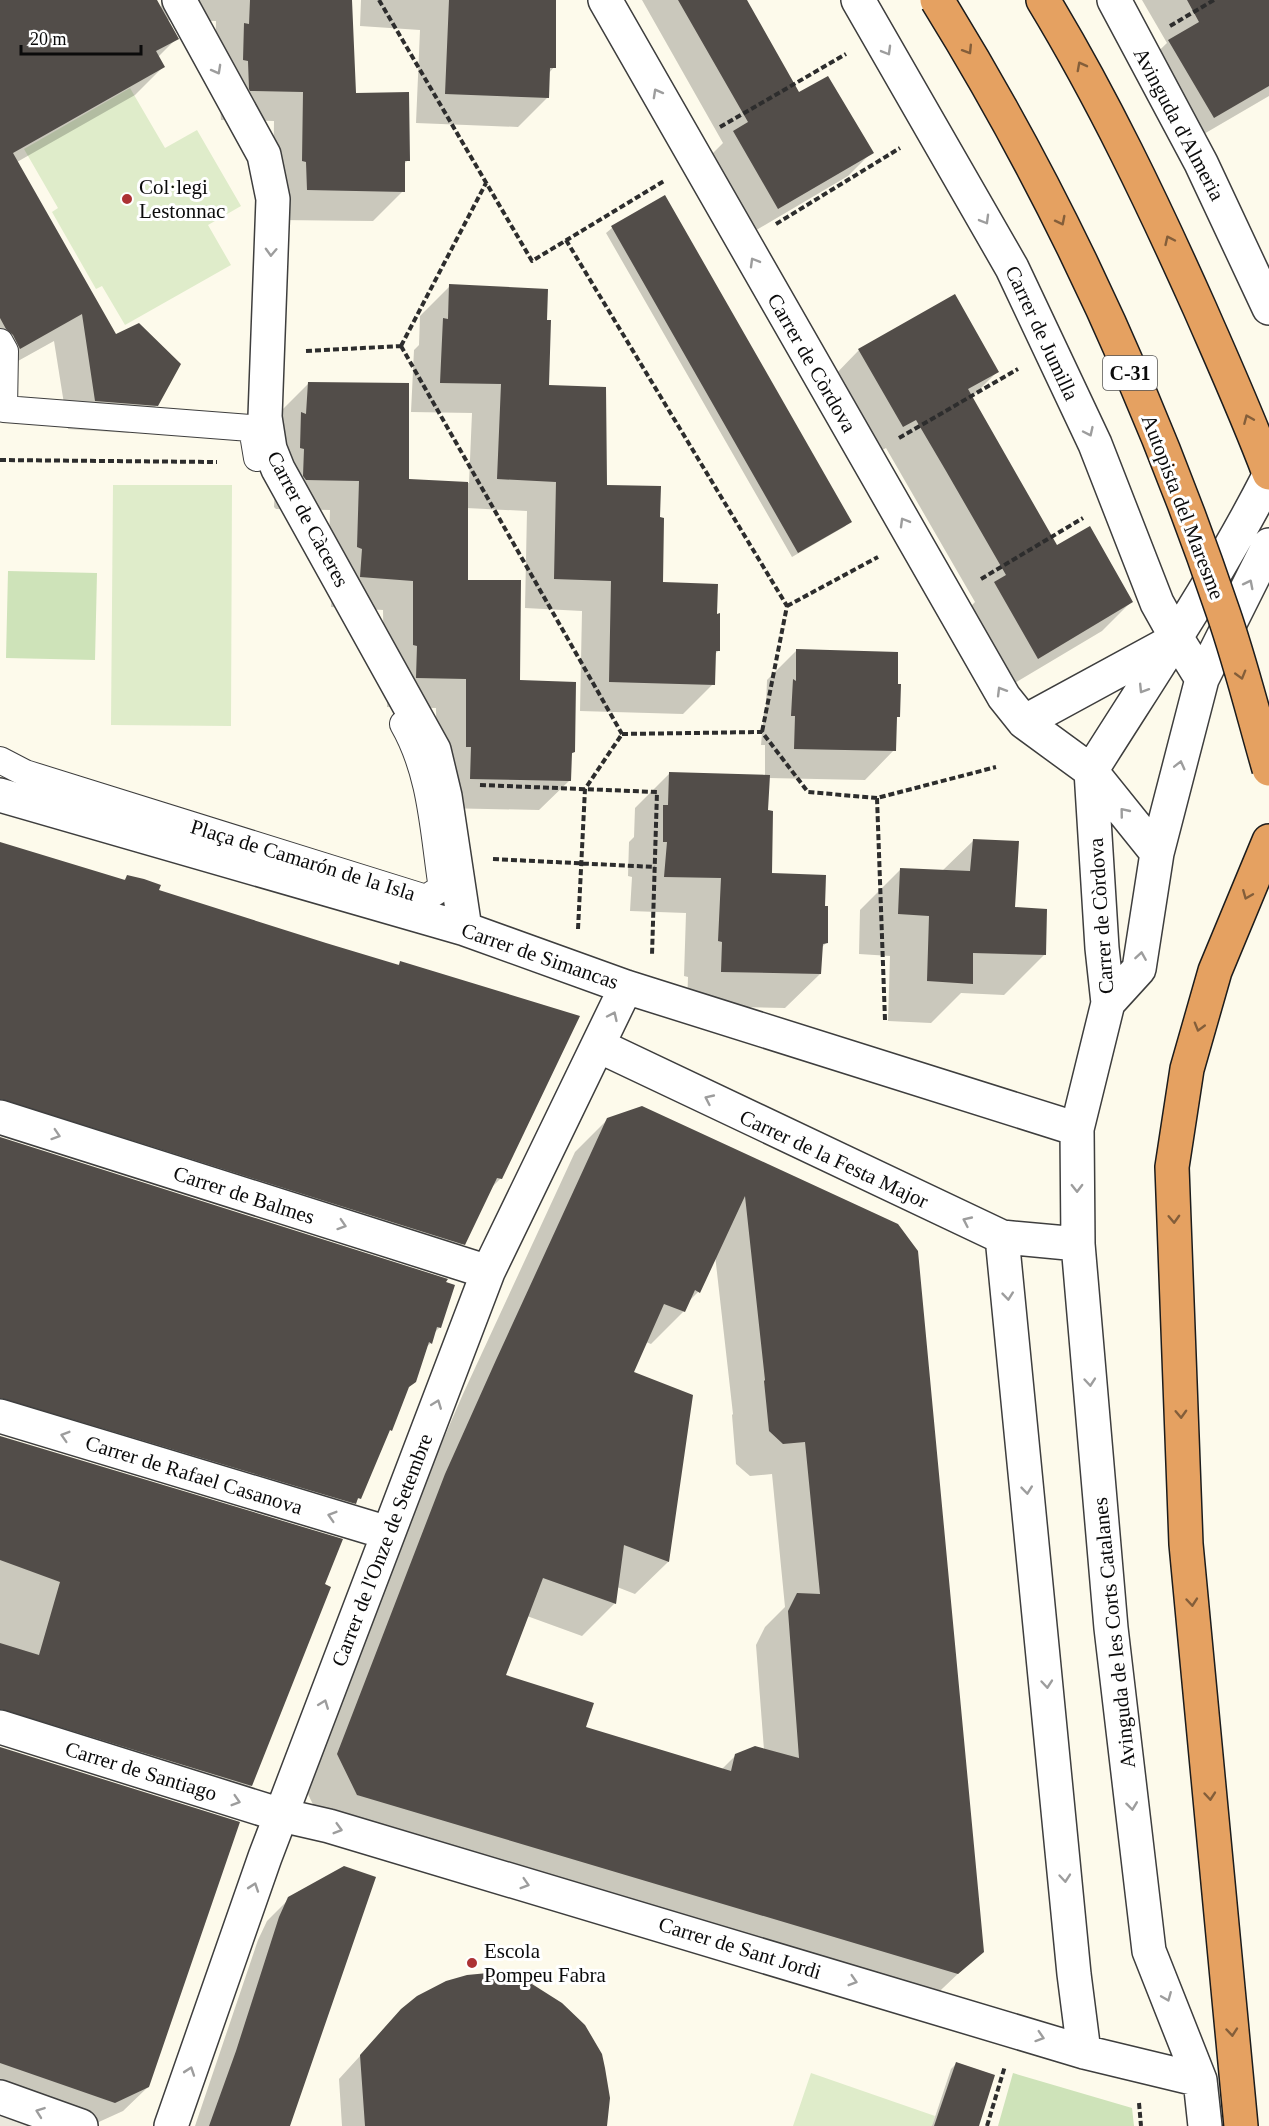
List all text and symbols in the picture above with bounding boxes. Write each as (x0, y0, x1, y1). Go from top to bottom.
scale bar (21, 18, 141, 56)
text: 20 m (30, 29, 67, 49)
street label: Avinguda d'Almeria (1129, 43, 1230, 205)
one-way arrow (960, 44, 972, 54)
one-way arrow (880, 45, 892, 55)
one-way arrow (1077, 62, 1088, 73)
one-way arrow (210, 63, 221, 74)
one-way arrow (653, 89, 665, 99)
place label: Col·legi Lestonnac (139, 175, 225, 223)
marker: Col·legi Lestonnac (120, 192, 134, 206)
one-way arrow (977, 214, 989, 224)
one-way arrow (1054, 215, 1065, 226)
one-way arrow (1165, 236, 1177, 247)
one-way arrow (265, 247, 277, 256)
one-way arrow (750, 258, 761, 268)
street label: Carrer de Jumilla (1000, 262, 1084, 405)
street label: Carrer de Còrdova (763, 289, 862, 437)
road number: C-31 (1103, 356, 1157, 390)
street label: Autopista del Maresme (1137, 411, 1229, 603)
one-way arrow (1243, 414, 1255, 425)
one-way arrow (1082, 426, 1094, 437)
street label: Carrer de Càceres (262, 447, 354, 591)
one-way arrow (900, 518, 911, 528)
one-way arrow (1242, 580, 1253, 591)
one-way arrow (1234, 670, 1247, 680)
one-way arrow (1138, 683, 1150, 693)
one-way arrow (997, 687, 1009, 697)
one-way arrow (1172, 760, 1185, 770)
one-way arrow (1121, 808, 1132, 819)
street label: Plaça de Camarón de la Isla (188, 814, 419, 906)
street label: Carrer de Còrdova (1084, 837, 1118, 995)
one-way arrow (1242, 888, 1254, 899)
street label: Carrer de Simancas (458, 918, 622, 994)
one-way arrow (1134, 952, 1147, 962)
one-way arrow (605, 1012, 617, 1023)
one-way arrow (1194, 1021, 1206, 1032)
one-way arrow (705, 1095, 716, 1107)
street label: Carrer de la Festa Major (736, 1105, 932, 1213)
one-way arrow (50, 1128, 61, 1140)
street label: Carrer de Balmes (170, 1161, 318, 1229)
one-way arrow (1071, 1183, 1083, 1192)
one-way arrow (1168, 1215, 1181, 1224)
one-way arrow (963, 1217, 974, 1229)
one-way arrow (336, 1218, 347, 1231)
one-way arrow (1001, 1291, 1014, 1300)
one-way arrow (1083, 1378, 1096, 1387)
one-way arrow (430, 1399, 443, 1410)
one-way arrow (1175, 1410, 1188, 1419)
street label: Carrer de l'Onze de Setembre (326, 1430, 438, 1670)
one-way arrow (60, 1431, 71, 1443)
street label: Carrer de Rafael Casanova (83, 1431, 306, 1520)
one-way arrow (1020, 1485, 1033, 1494)
street label: Avinguda de les Corts Catalanes (1088, 1496, 1140, 1770)
one-way arrow (327, 1511, 338, 1523)
one-way arrow (1185, 1598, 1198, 1607)
one-way arrow (1040, 1679, 1053, 1688)
one-way arrow (316, 1700, 329, 1710)
street label: Carrer de Santiago (62, 1737, 220, 1805)
one-way arrow (1203, 1792, 1216, 1801)
one-way arrow (230, 1793, 241, 1806)
one-way arrow (1125, 1801, 1137, 1811)
one-way arrow (332, 1822, 343, 1834)
one-way arrow (1058, 1873, 1071, 1882)
one-way arrow (519, 1877, 530, 1889)
one-way arrow (247, 1882, 260, 1893)
street label: Carrer de Sant Jordi (656, 1912, 824, 1984)
place label: Escola Pompeu Fabra (484, 1939, 607, 1987)
marker: Escola Pompeu Fabra (465, 1956, 479, 1970)
one-way arrow (847, 1974, 858, 1986)
one-way arrow (1159, 1991, 1172, 2001)
one-way arrow (1225, 2028, 1238, 2037)
one-way arrow (1034, 2030, 1045, 2043)
one-way arrow (183, 2066, 196, 2077)
one-way arrow (35, 2106, 46, 2119)

